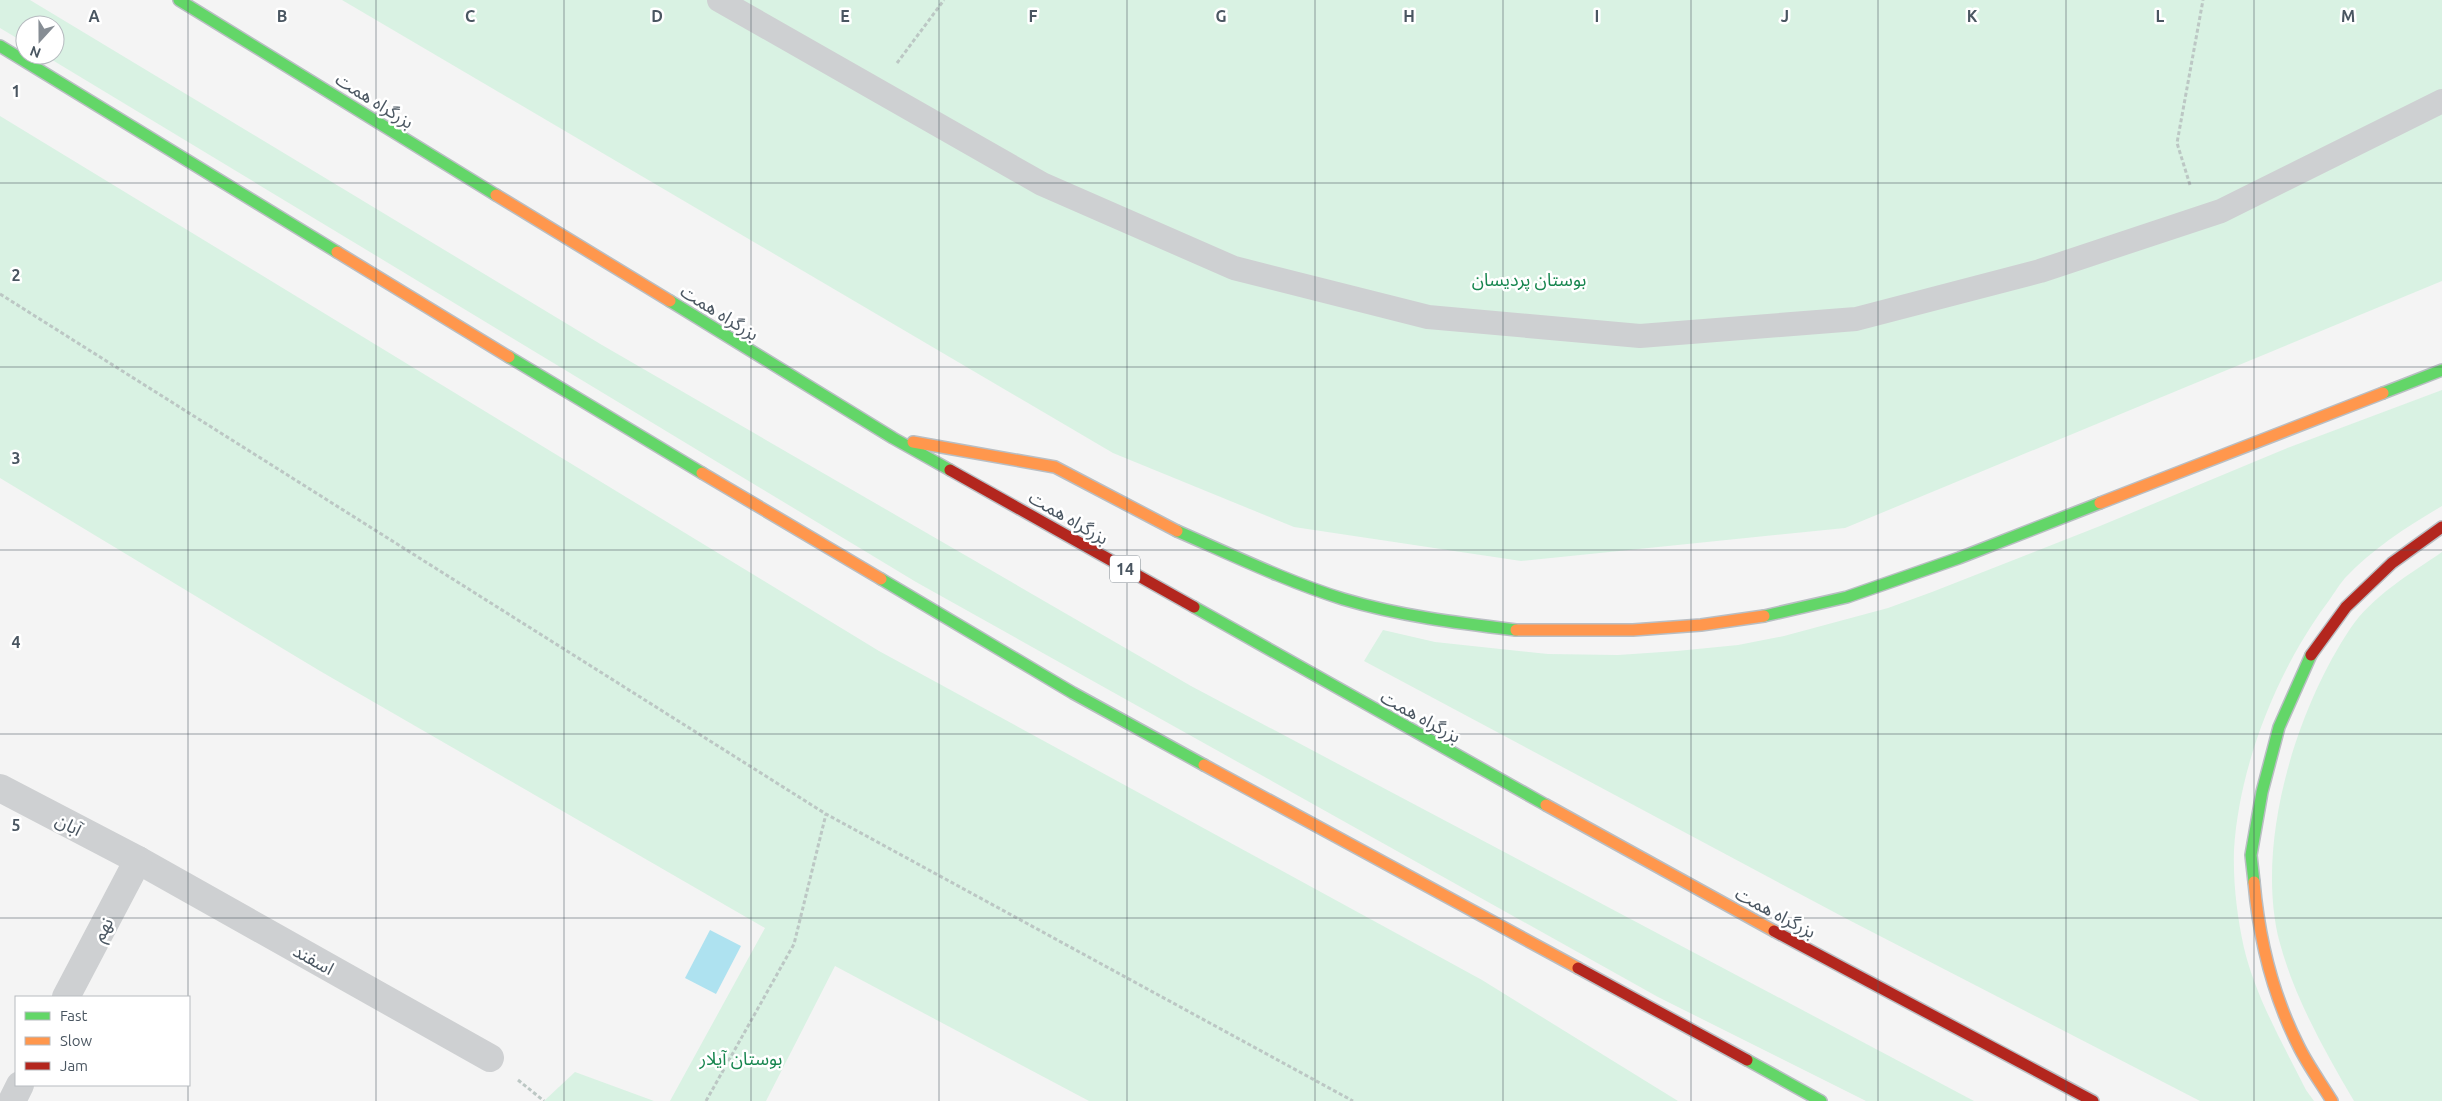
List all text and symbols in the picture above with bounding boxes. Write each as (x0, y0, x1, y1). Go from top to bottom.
text: A (88, 7, 100, 25)
text: B (277, 7, 287, 25)
text: C (465, 7, 475, 25)
text: D (651, 7, 663, 25)
text: E (840, 7, 850, 25)
text: F (1029, 7, 1038, 25)
text: G (1215, 7, 1227, 25)
text: H (1403, 7, 1415, 25)
text: I (1595, 7, 1599, 25)
text: J (1781, 7, 1789, 25)
text: K (1967, 7, 1978, 25)
text: L (2156, 7, 2165, 25)
text: M (2341, 7, 2355, 25)
north arrow (15, 15, 65, 65)
text: N (28, 43, 43, 61)
street label: بزرگراه همت (331, 68, 418, 134)
text: 1 (11, 82, 21, 100)
text: 2 (11, 266, 21, 284)
park label: بوستان پردیسان (1472, 269, 1586, 291)
street label: بزرگراه همت (676, 280, 763, 346)
text: 3 (11, 449, 21, 467)
street label: بزرگراه همت (1025, 486, 1112, 549)
road number: 14 (1110, 556, 1140, 582)
text: 4 (11, 633, 21, 651)
street label: بزرگراه همت (1377, 686, 1464, 748)
street label: آبان (52, 809, 86, 841)
text: 5 (11, 816, 21, 834)
street label: بزرگراه همت (1731, 882, 1820, 943)
street label: نهم (88, 914, 120, 946)
street label: اسفند (290, 940, 338, 978)
legend (15, 996, 190, 1086)
text: Fast (60, 1007, 88, 1024)
text: Slow (60, 1032, 93, 1049)
park label: بوستان آیلار (699, 1048, 782, 1070)
text: Jam (60, 1057, 88, 1074)

